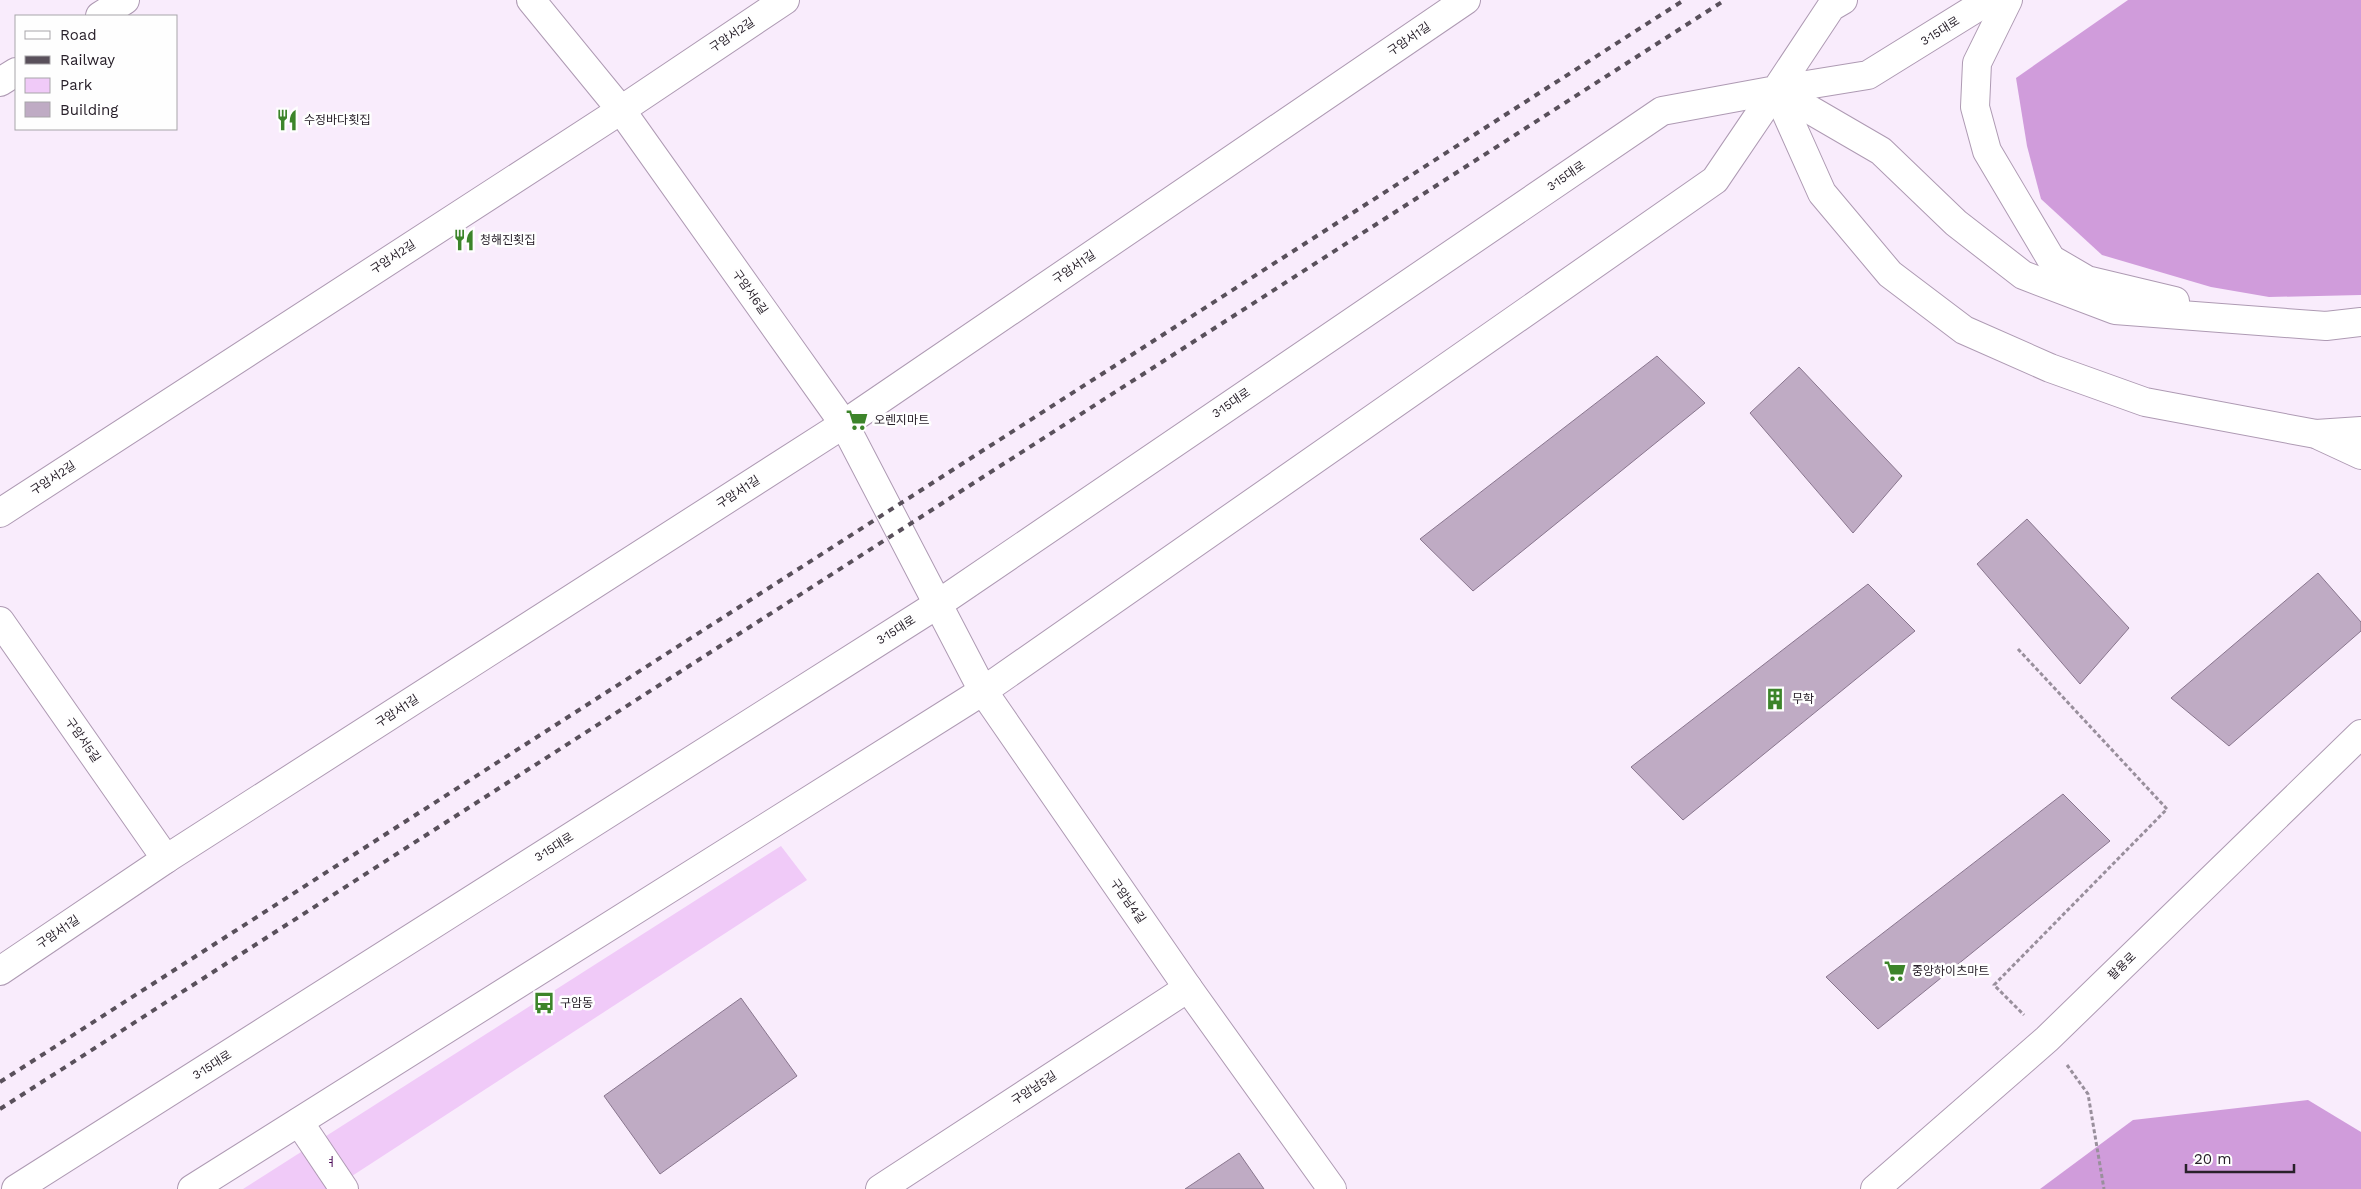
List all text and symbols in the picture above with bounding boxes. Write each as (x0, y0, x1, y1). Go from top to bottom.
street label: 3·15대로 (1918, 14, 1962, 48)
legend (15, 15, 178, 130)
street label: 구암서2길 (707, 15, 757, 55)
street label: 구암서1길 (1385, 20, 1433, 58)
text: Road (60, 26, 97, 44)
text: Railway (60, 51, 115, 69)
text: Park (60, 76, 93, 94)
text: Building (60, 101, 118, 119)
restaurant icon: 수정바다횟집 (274, 107, 300, 133)
place label: 수정바다횟집 (304, 113, 370, 127)
street label: 3·15대로 (1544, 158, 1588, 194)
restaurant icon: 청해진횟집 (451, 227, 477, 253)
place label: 청해진횟집 (480, 233, 535, 247)
street label: 구암서2길 (368, 237, 418, 277)
street label: 구암서1길 (1050, 248, 1098, 286)
street label: 구암서6길 (730, 267, 770, 317)
street label: 3·15대로 (1209, 385, 1253, 421)
supermarket icon: 오렌지마트 (844, 407, 870, 433)
place label: 오렌지마트 (874, 413, 929, 427)
street label: 구암서2길 (28, 458, 78, 498)
street label: 구암서1길 (714, 473, 762, 511)
street label: 3·15대로 (874, 613, 918, 647)
building icon: 무학 (1762, 686, 1788, 712)
street label: 구암서1길 (373, 692, 421, 730)
place label: 무학 (1792, 692, 1814, 706)
street label: 구암서5길 (63, 715, 103, 765)
street label: 3·15대로 (532, 830, 576, 864)
street label: 구암남4길 (1107, 876, 1149, 926)
street label: 구암서1길 (34, 913, 82, 951)
street label: 팔용로 (2105, 949, 2139, 983)
supermarket icon: 중앙하이츠마트 (1882, 958, 1908, 984)
place label: 중앙하이츠마트 (1912, 964, 1989, 978)
bus stop icon: 구암동 (531, 990, 557, 1016)
place label: 구암동 (560, 996, 593, 1010)
street label: 3·15대로 (190, 1048, 234, 1082)
street label: 구암남5길 (1009, 1068, 1059, 1108)
scale bar (2186, 1142, 2294, 1174)
text: 20 m (2194, 1150, 2232, 1168)
park label: ㅕ (325, 1155, 337, 1169)

